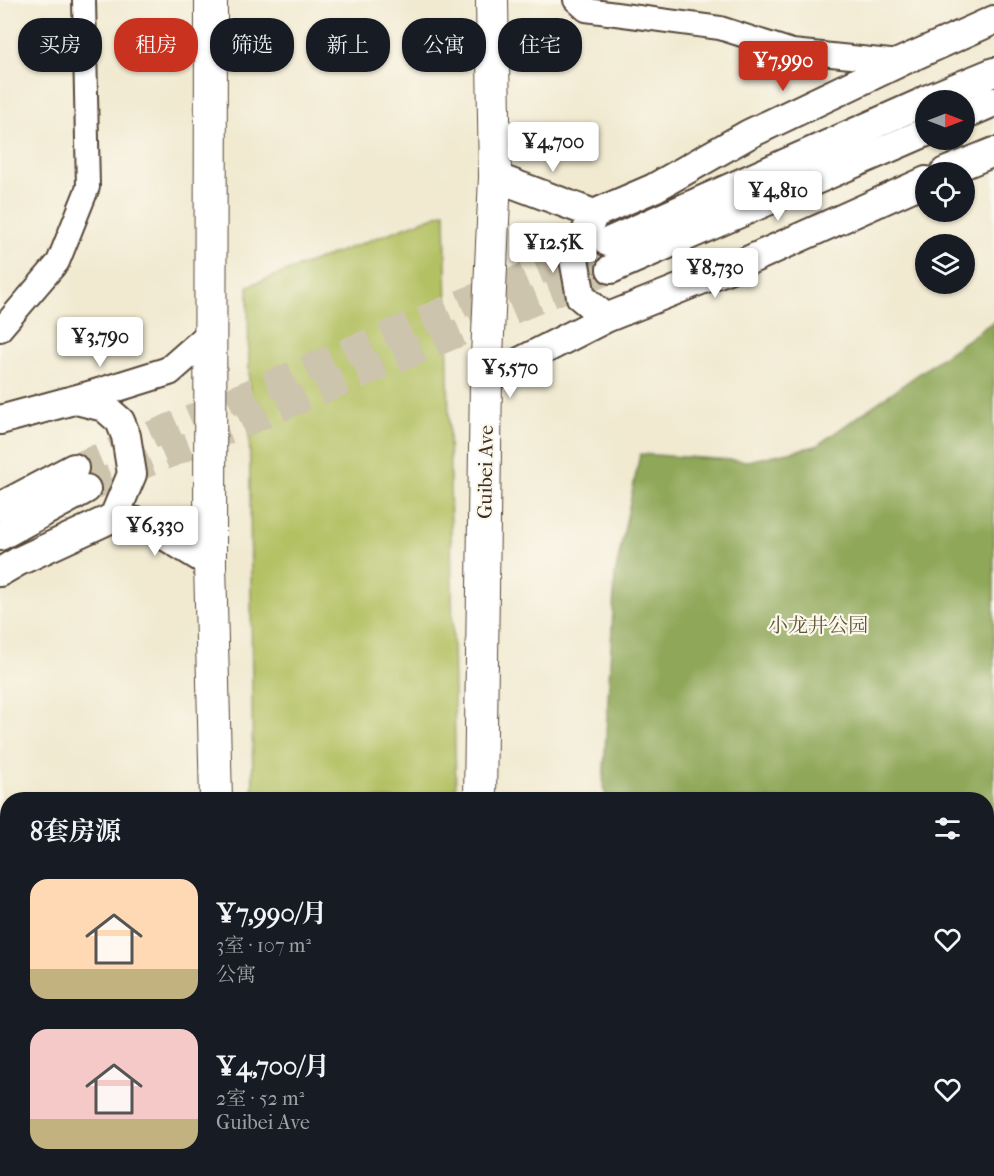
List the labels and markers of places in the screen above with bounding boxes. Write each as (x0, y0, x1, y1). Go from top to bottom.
pin: ¥7,990 (734, 41, 832, 92)
pin: ¥4,700 (504, 122, 602, 173)
pin: ¥4,810 (729, 171, 827, 222)
pin: ¥12.5K (504, 223, 602, 274)
pin: ¥8,730 (666, 248, 764, 299)
pin: ¥3,790 (51, 317, 149, 368)
pin: ¥5,570 (461, 348, 559, 399)
pin: ¥6,330 (106, 506, 204, 557)

